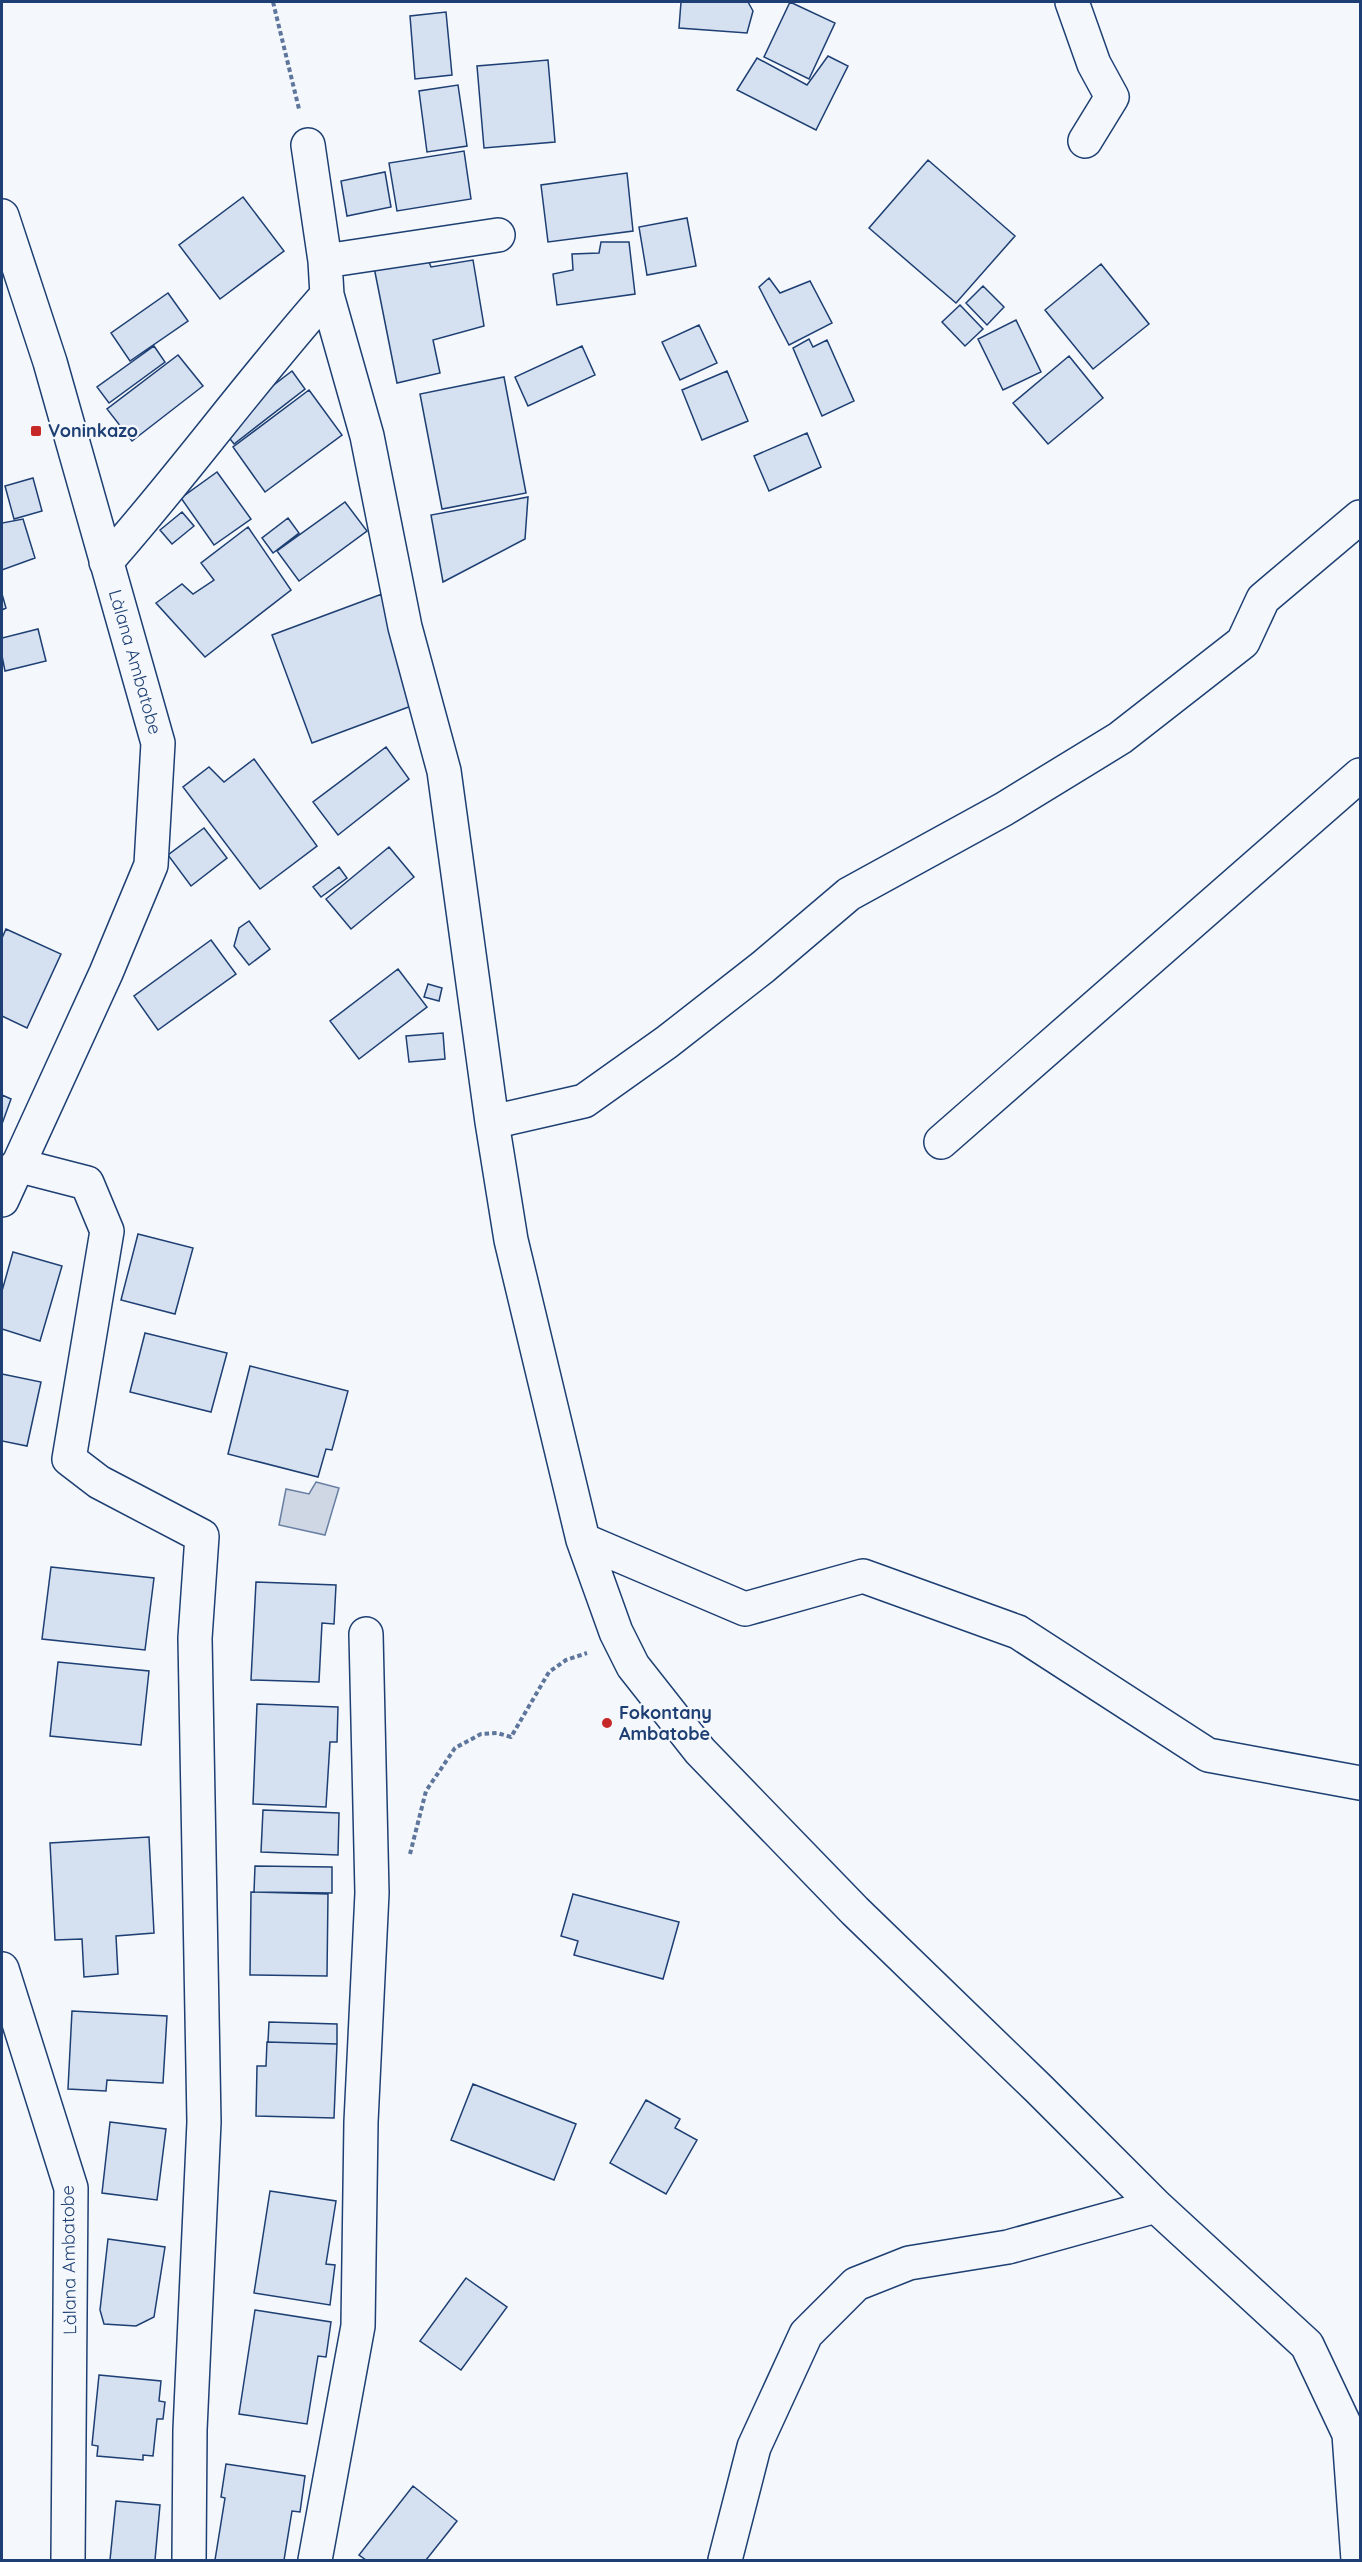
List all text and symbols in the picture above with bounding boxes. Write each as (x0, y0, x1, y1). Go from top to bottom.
place label: Voninkazo (48, 419, 138, 442)
marker: Voninkazo (29, 424, 43, 438)
street label: Làlana Ambatobe (104, 587, 167, 737)
place label: Fokontany Ambatobe (619, 1701, 712, 1745)
marker: Fokontany Ambatobe (600, 1716, 614, 1730)
street label: Làlana Ambatobe (56, 2185, 81, 2335)

